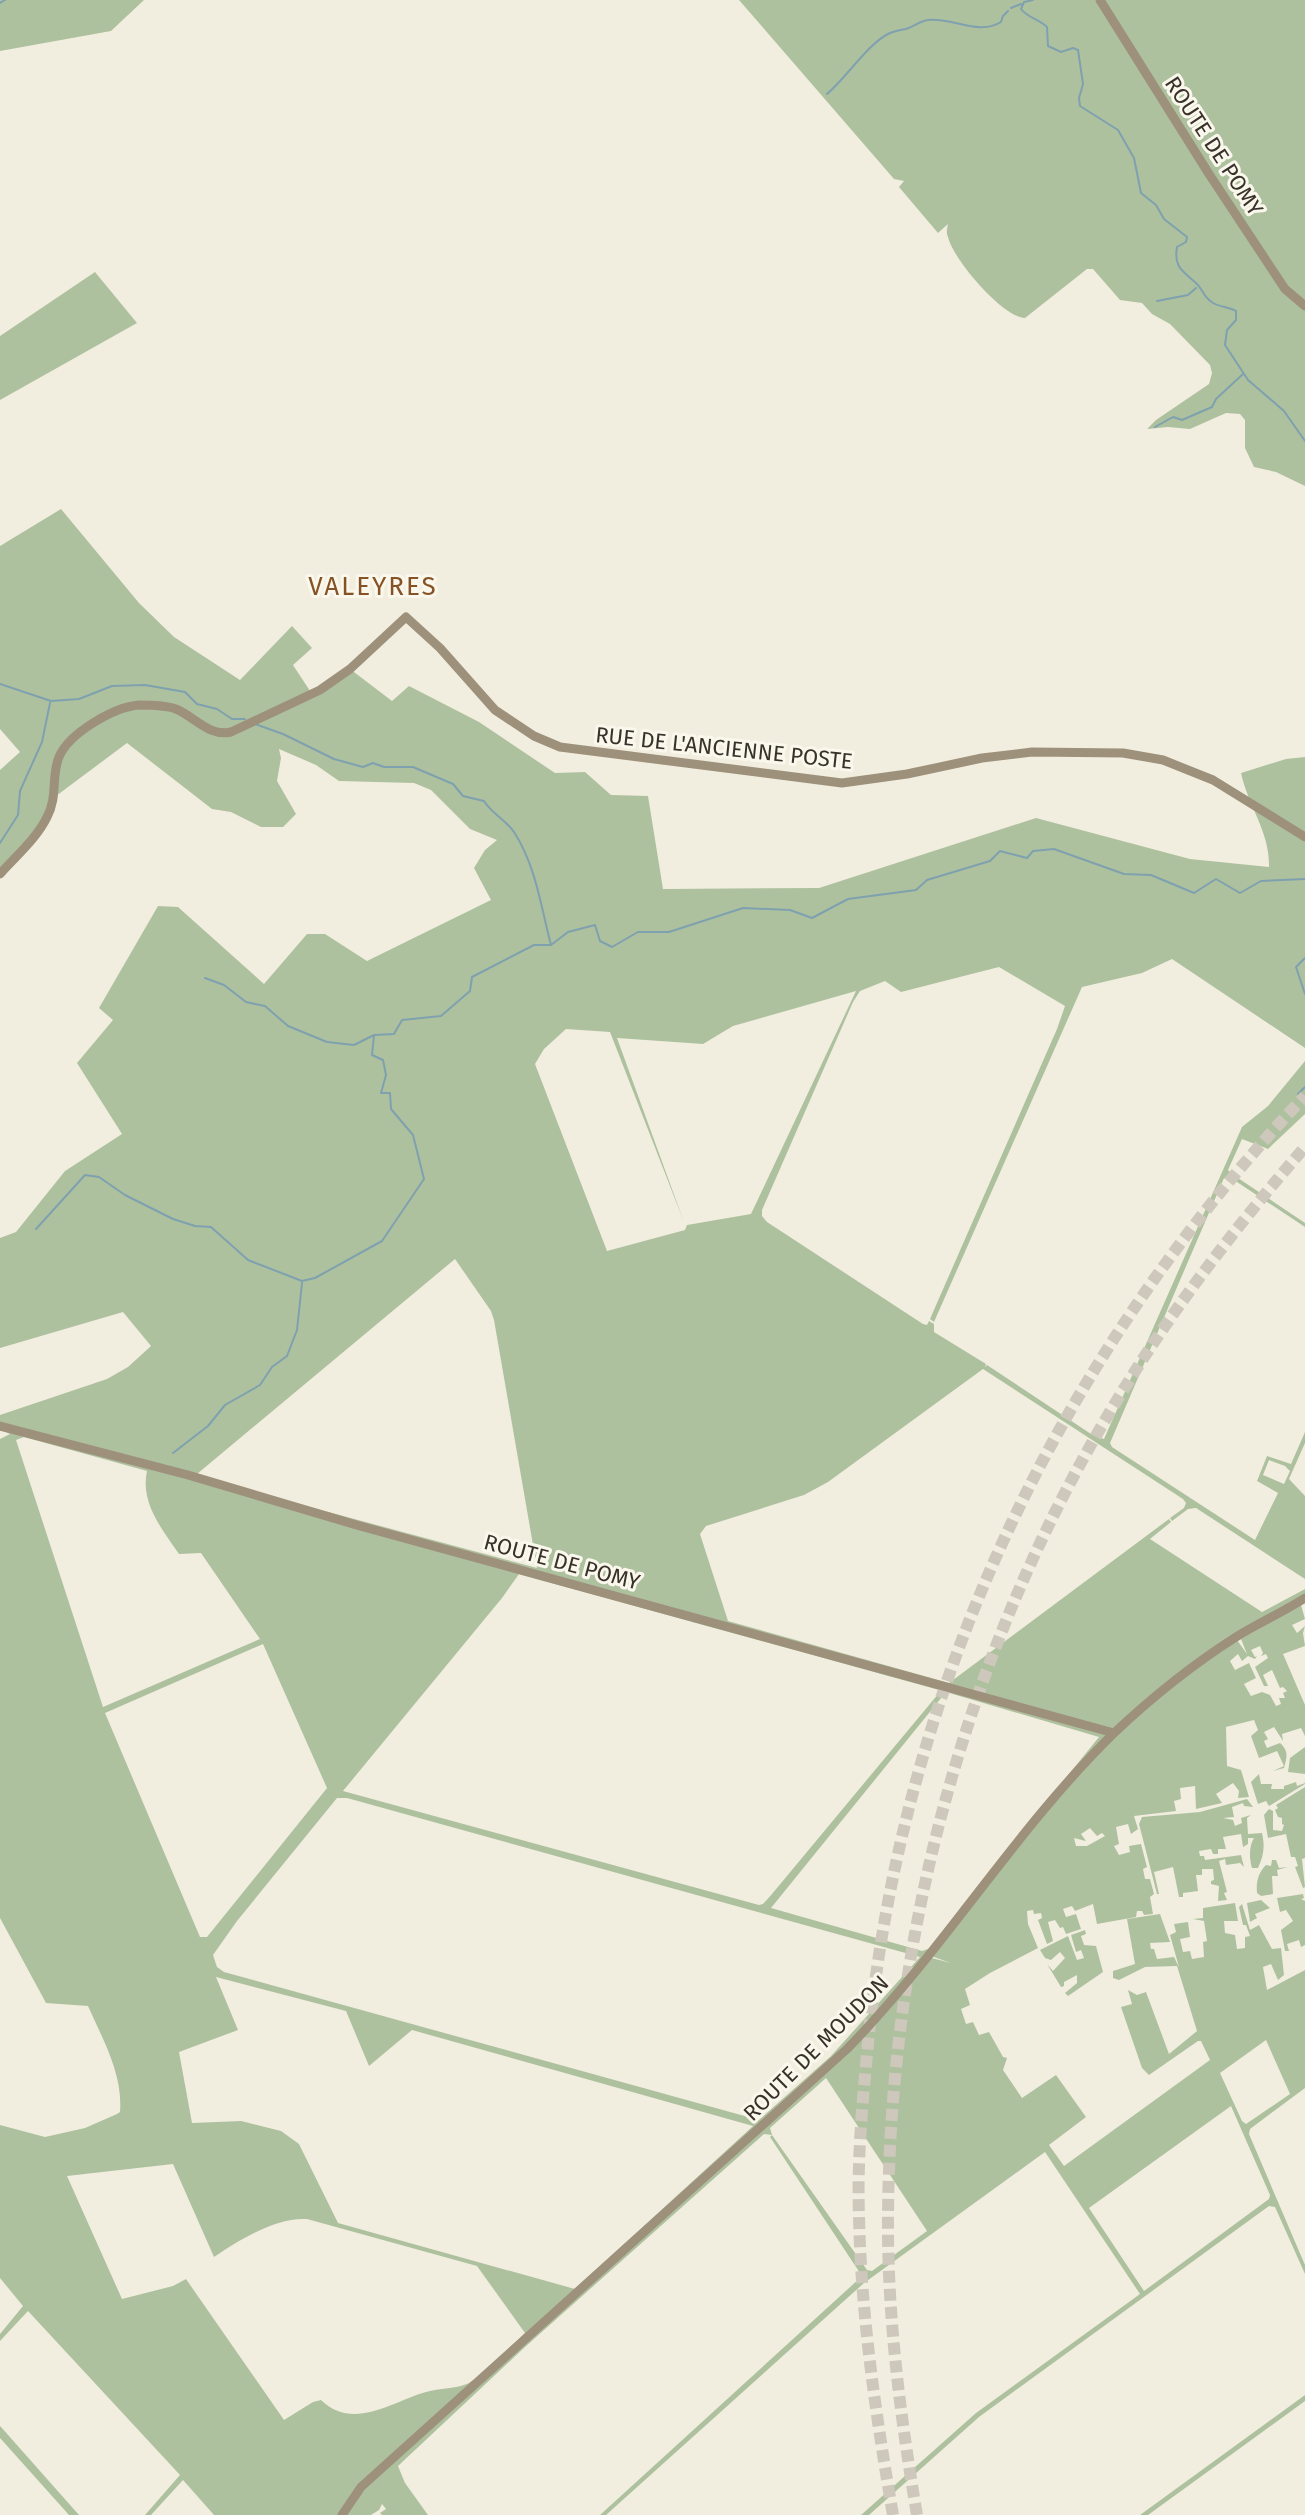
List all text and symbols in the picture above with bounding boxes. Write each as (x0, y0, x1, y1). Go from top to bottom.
street label: ROUTE DE POMY (1159, 71, 1269, 221)
district label: VALEYRES (308, 571, 438, 602)
street label: RUE DE L'ANCIENNE POSTE (594, 721, 854, 775)
street label: ROUTE DE POMY (481, 1528, 643, 1596)
street label: ROUTE DE MOUDON (738, 1970, 894, 2126)

